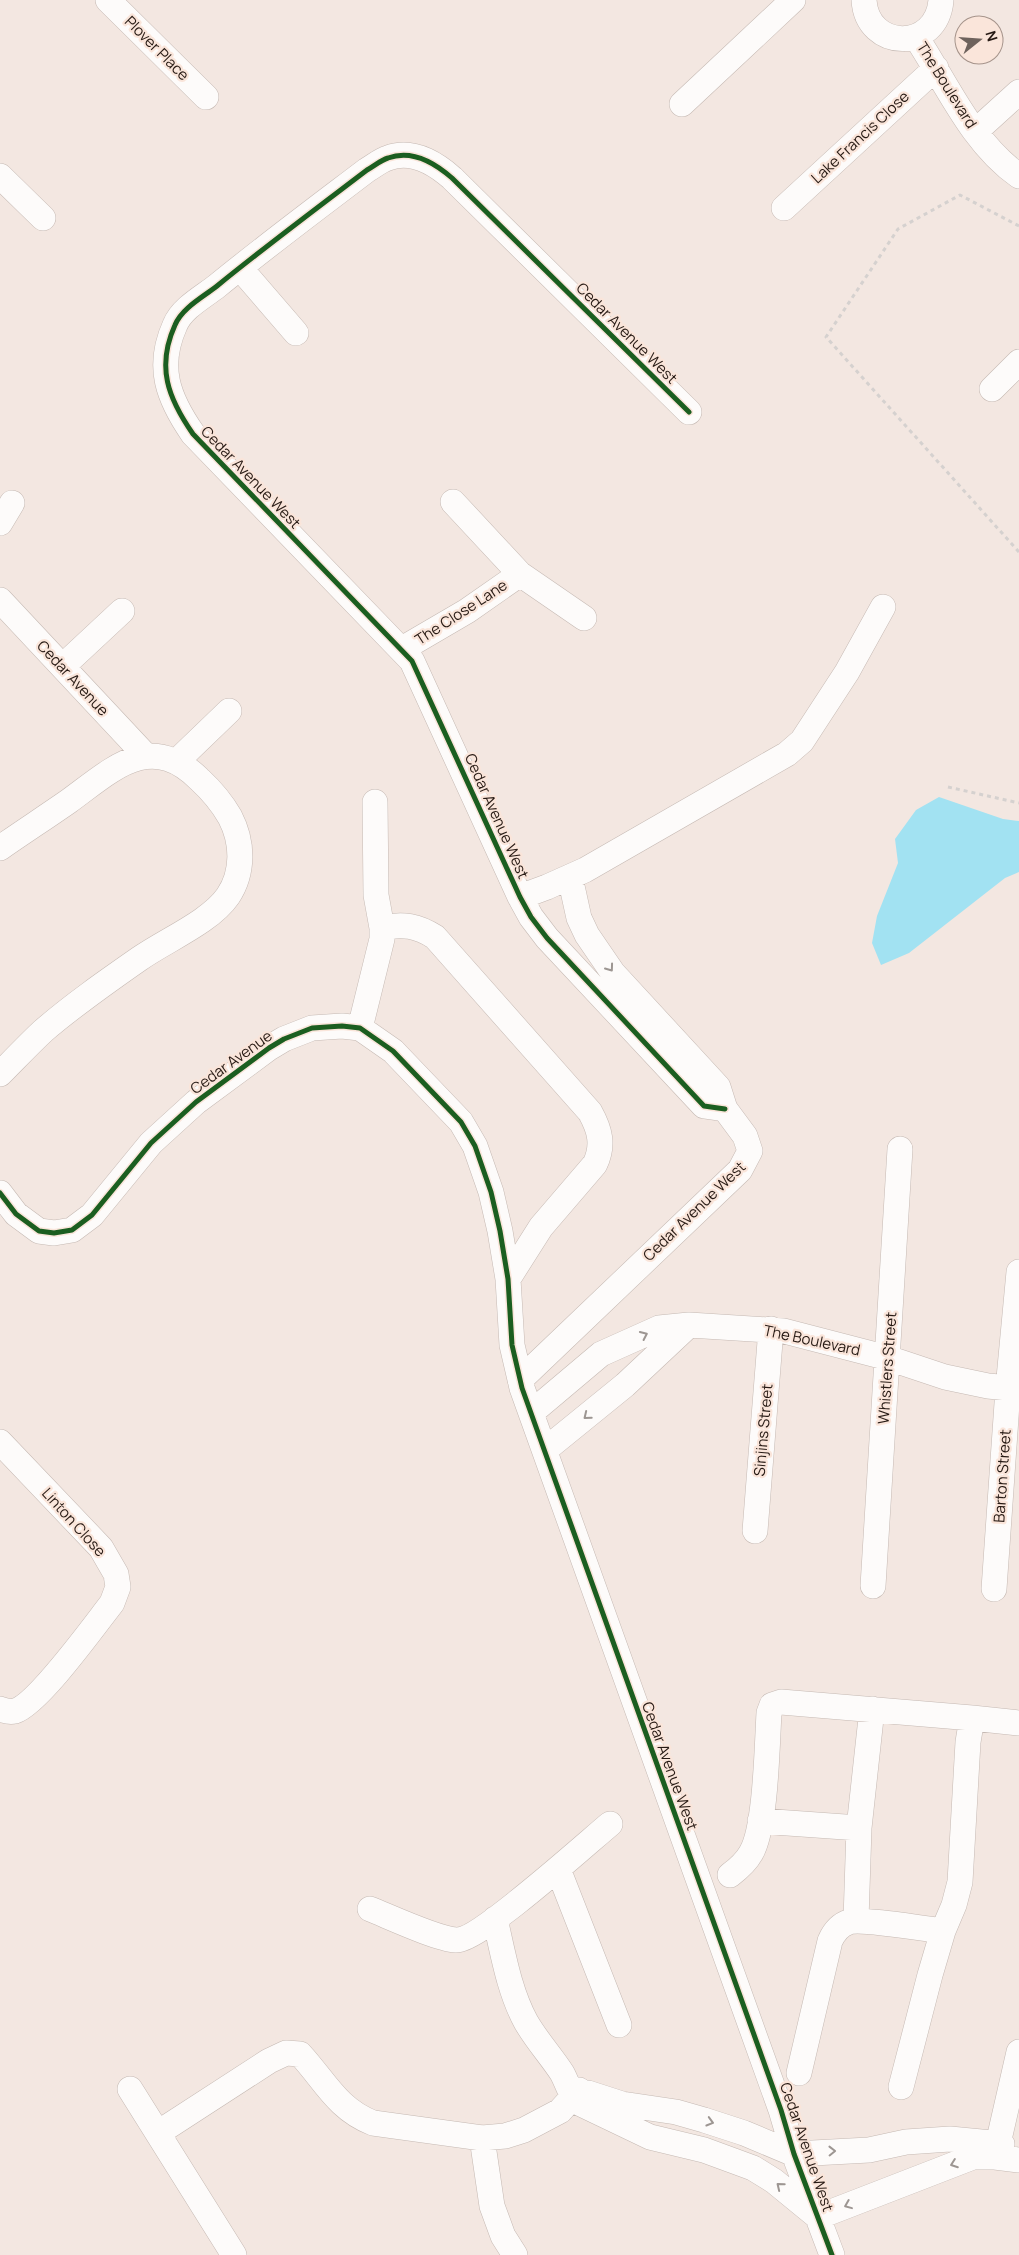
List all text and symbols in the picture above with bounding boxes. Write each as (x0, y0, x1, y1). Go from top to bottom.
street label: Plover Place (120, 11, 194, 85)
north arrow (954, 15, 1004, 65)
text: N (981, 28, 1002, 44)
street label: The Boulevard (912, 38, 982, 132)
street label: Lake Francis Close (806, 86, 914, 188)
street label: Cedar Avenue West (572, 278, 682, 388)
street label: Cedar Avenue West (196, 421, 306, 533)
street label: The Close Lane (411, 574, 511, 650)
street label: Cedar Avenue (32, 636, 114, 721)
street label: Cedar Avenue West (460, 750, 534, 882)
one-way arrow (605, 962, 613, 971)
street label: Cedar Avenue (186, 1025, 276, 1099)
street label: Cedar Avenue West (638, 1156, 750, 1266)
street label: Whistlers Street (873, 1311, 901, 1425)
street label: The Boulevard (762, 1320, 862, 1360)
one-way arrow (639, 1330, 648, 1341)
street label: Sinjins Street (748, 1383, 778, 1477)
one-way arrow (584, 1411, 593, 1419)
street label: Barton Street (988, 1429, 1016, 1523)
street label: Linton Close (37, 1483, 111, 1561)
street label: Cedar Avenue West (637, 1699, 703, 1833)
street label: Cedar Avenue West (775, 2080, 839, 2214)
one-way arrow (706, 2116, 714, 2126)
one-way arrow (828, 2146, 836, 2157)
one-way arrow (950, 2158, 959, 2168)
one-way arrow (777, 2183, 786, 2192)
one-way arrow (844, 2199, 853, 2209)

